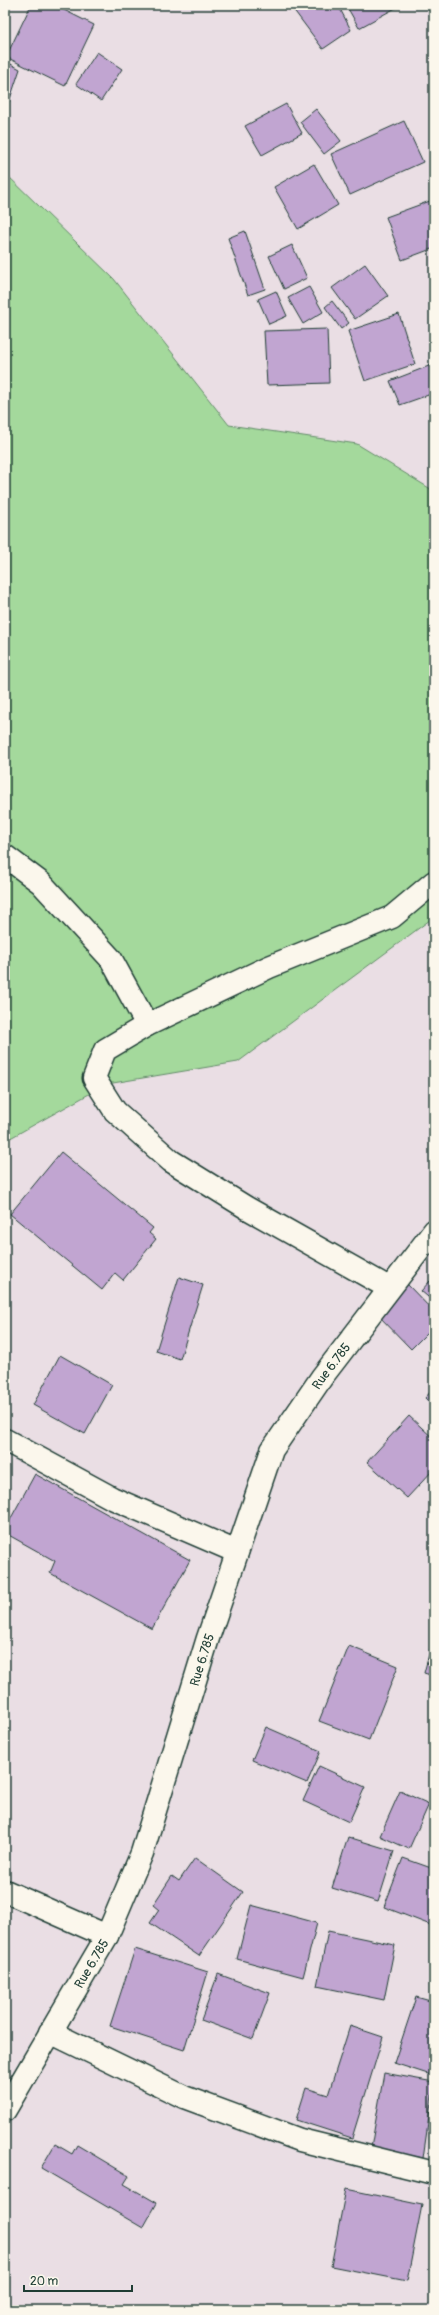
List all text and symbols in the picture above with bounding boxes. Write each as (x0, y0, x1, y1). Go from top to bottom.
street label: Rue 6.785 (309, 1340, 354, 1393)
street label: Rue 6.785 (187, 1632, 218, 1688)
street label: Rue 6.785 (71, 1936, 112, 1991)
scale bar (24, 2267, 132, 2293)
text: 20 m (30, 2274, 59, 2289)

